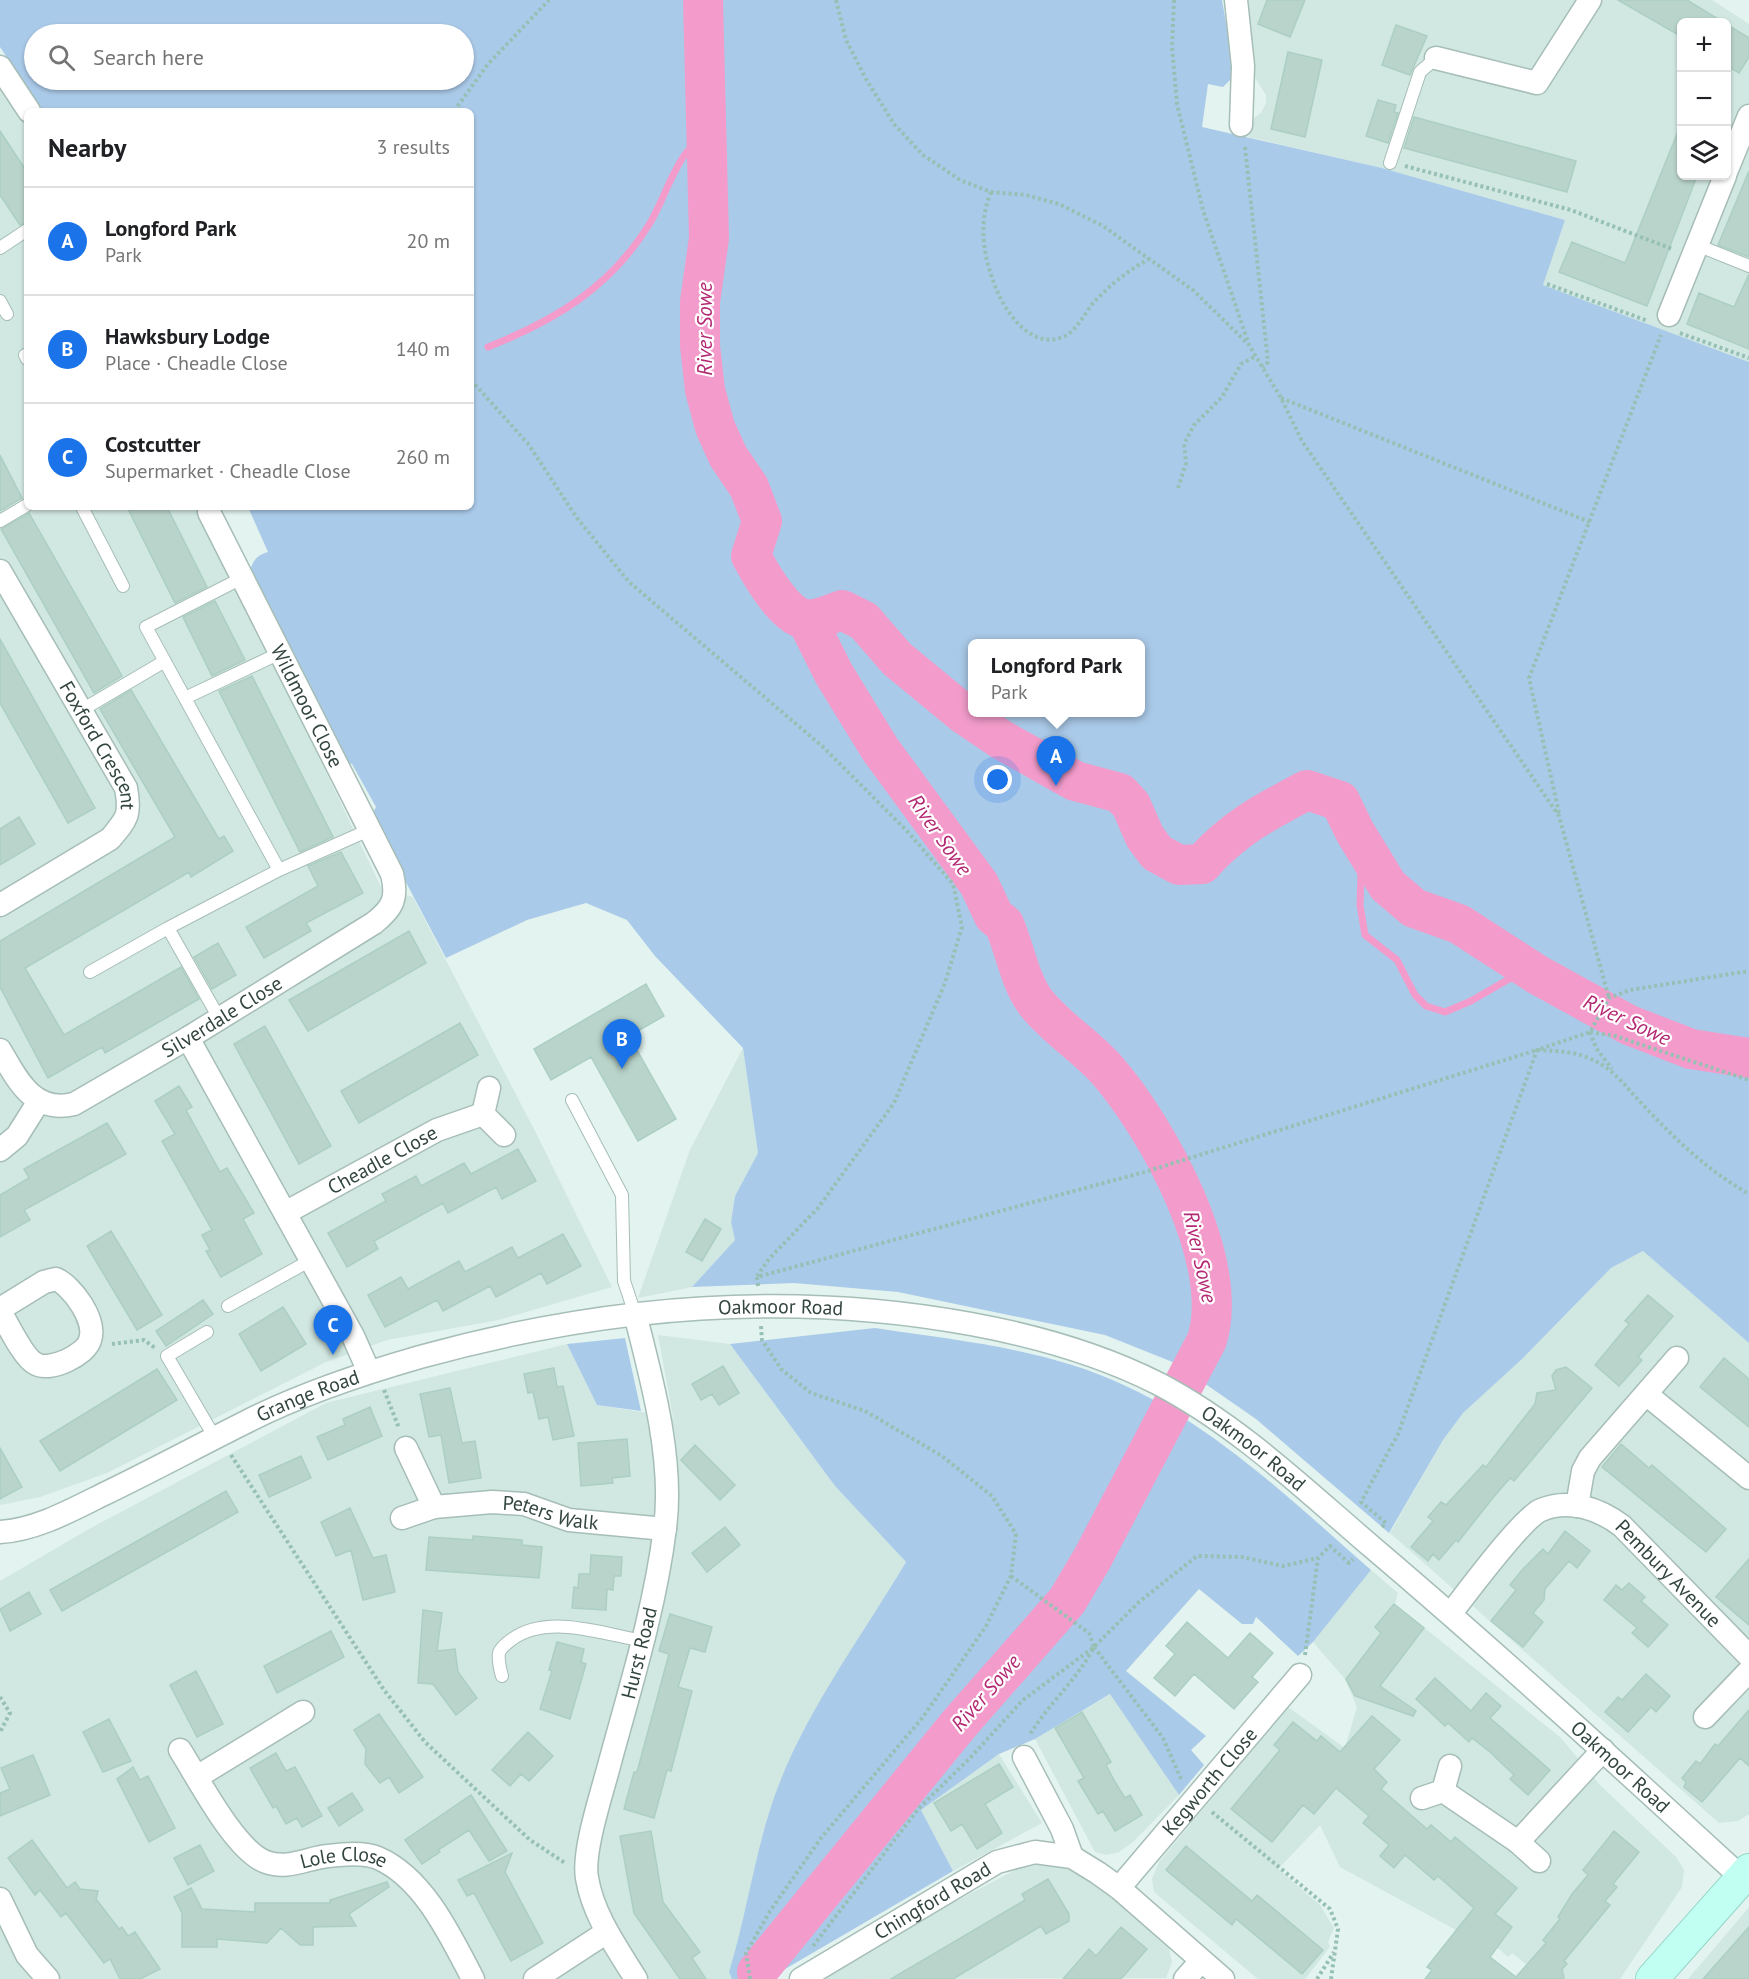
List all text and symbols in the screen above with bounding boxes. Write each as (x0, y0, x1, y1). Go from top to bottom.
map controls (1677, 18, 1731, 180)
button: + (1677, 18, 1731, 72)
search box (24, 24, 474, 90)
icon: search (45, 41, 78, 74)
text: Search here (93, 43, 204, 71)
button: − (1677, 72, 1731, 126)
button: layers (1677, 126, 1731, 180)
text: Nearby (48, 131, 126, 164)
text: 3 results (377, 134, 450, 160)
text: Longford Park (105, 214, 236, 242)
text: A (61, 228, 74, 254)
text: 20 m (407, 228, 450, 254)
text: Park (105, 242, 142, 268)
water label: River Sowe (691, 282, 718, 376)
text: Hawksbury Lodge (105, 322, 270, 350)
text: B (62, 336, 73, 362)
text: 140 m (396, 336, 450, 362)
text: Place · Cheadle Close (105, 350, 288, 376)
text: Costcutter (105, 430, 201, 458)
text: C (62, 444, 73, 470)
text: 260 m (396, 444, 450, 470)
text: Supermarket · Cheadle Close (105, 458, 351, 484)
popup (968, 639, 1145, 717)
street label: Wildmoor Close (265, 640, 349, 772)
text: Longford Park (991, 651, 1122, 679)
street label: Foxford Crescent (54, 676, 141, 810)
text: Park (991, 679, 1028, 705)
pin: A (1036, 736, 1076, 786)
your location (983, 765, 1012, 794)
water label: River Sowe (903, 789, 978, 881)
street label: Silverdale Close (157, 970, 287, 1064)
water label: River Sowe (1579, 988, 1675, 1052)
pin: B (602, 1020, 642, 1069)
street label: Cheadle Close (323, 1119, 442, 1200)
water label: River Sowe (1178, 1208, 1223, 1306)
street label: Oakmoor Road (717, 1293, 844, 1321)
pin: C (314, 1306, 352, 1355)
street label: Grange Road (252, 1364, 363, 1428)
street label: Oakmoor Road (1196, 1400, 1311, 1497)
street label: Peters Walk (502, 1490, 600, 1536)
street label: Pembury Avenue (1610, 1514, 1727, 1633)
street label: Hurst Road (615, 1604, 663, 1702)
water label: River Sowe (945, 1648, 1027, 1737)
street label: Oakmoor Road (1565, 1715, 1676, 1819)
street label: Kegworth Close (1156, 1722, 1263, 1841)
street label: Lole Close (297, 1841, 392, 1875)
street label: Chingford Road (869, 1856, 996, 1945)

